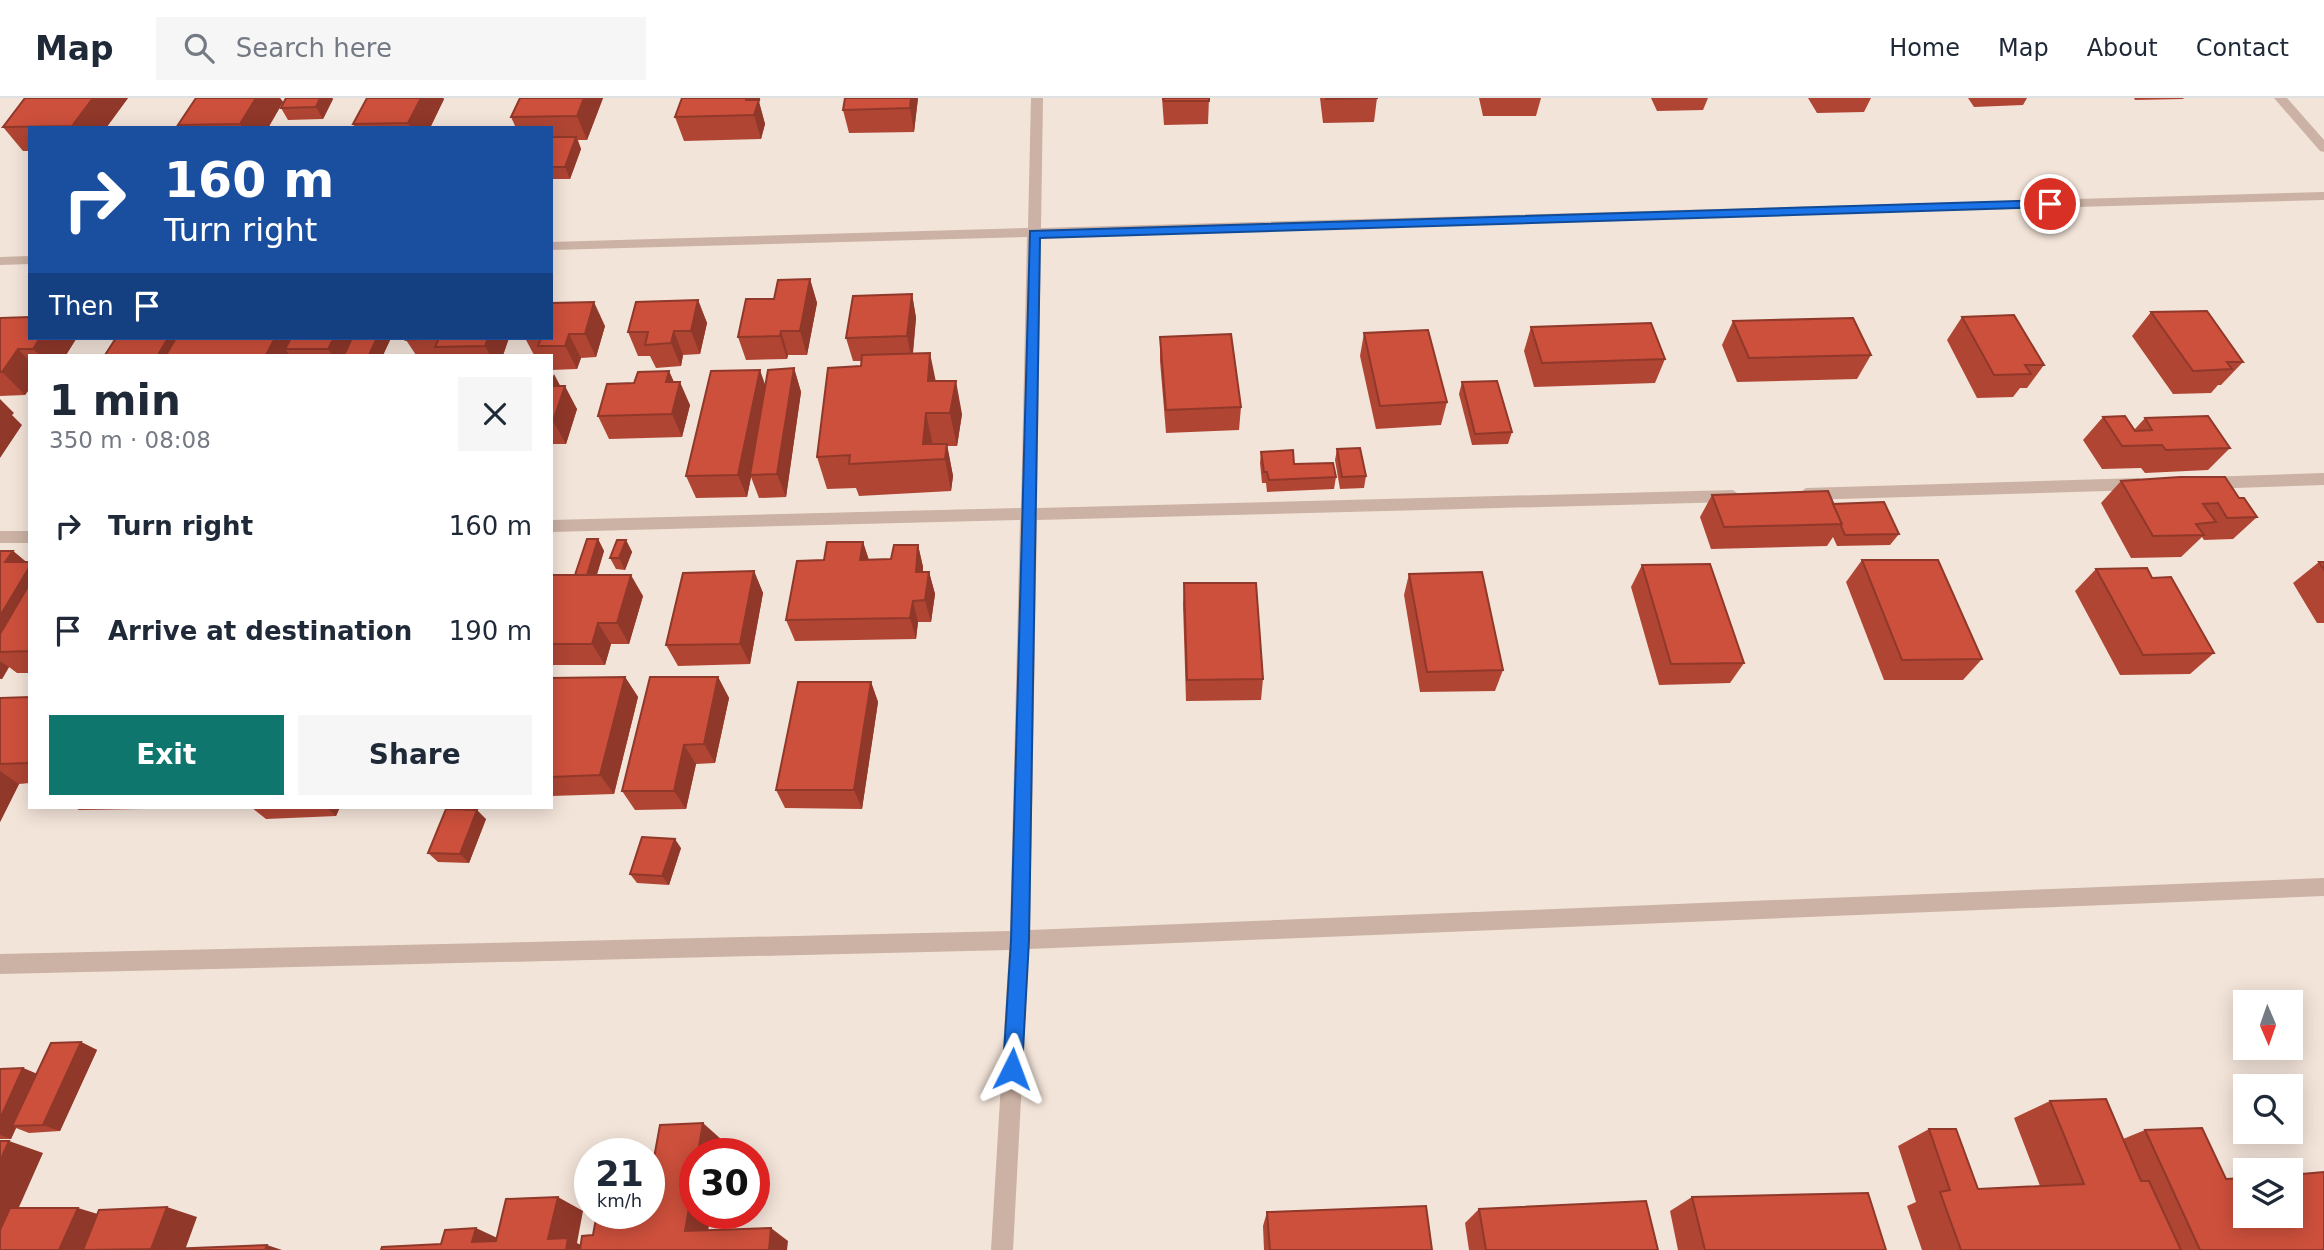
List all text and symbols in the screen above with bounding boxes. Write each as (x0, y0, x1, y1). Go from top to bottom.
search box (156, 17, 646, 80)
text: Map (35, 29, 114, 68)
icon: search (180, 29, 218, 67)
text: Search here (236, 33, 392, 63)
text: Home (1889, 34, 1960, 62)
text: Map (1998, 34, 2049, 62)
text: About (2087, 34, 2158, 62)
text: Contact (2196, 34, 2289, 62)
text: 160 m (164, 152, 334, 209)
icon: right (49, 154, 140, 245)
pin (2020, 174, 2080, 234)
icon: arrive (2031, 185, 2069, 223)
text: Turn right (164, 211, 317, 249)
icon: arrive (128, 287, 166, 325)
text: Then (49, 291, 114, 321)
text: 1 min (49, 376, 181, 425)
button: close (458, 377, 532, 451)
text: 350 m · 08:08 (49, 427, 211, 453)
icon: right (49, 507, 87, 545)
text: Turn right (108, 511, 253, 541)
text: 160 m (449, 511, 532, 541)
icon: arrive (49, 612, 87, 650)
text: Arrive at destination (108, 616, 412, 646)
text: 190 m (449, 616, 532, 646)
button: Exit (49, 715, 284, 795)
button: Share (298, 715, 532, 795)
north arrow (2233, 990, 2303, 1060)
map controls (2233, 990, 2303, 1228)
position arrow (975, 1032, 1049, 1106)
button: search (2233, 1074, 2303, 1144)
speed limit sign: 30 (679, 1138, 770, 1229)
text: 21 (595, 1154, 644, 1194)
button: layers (2233, 1158, 2303, 1228)
text: km/h (597, 1190, 642, 1211)

